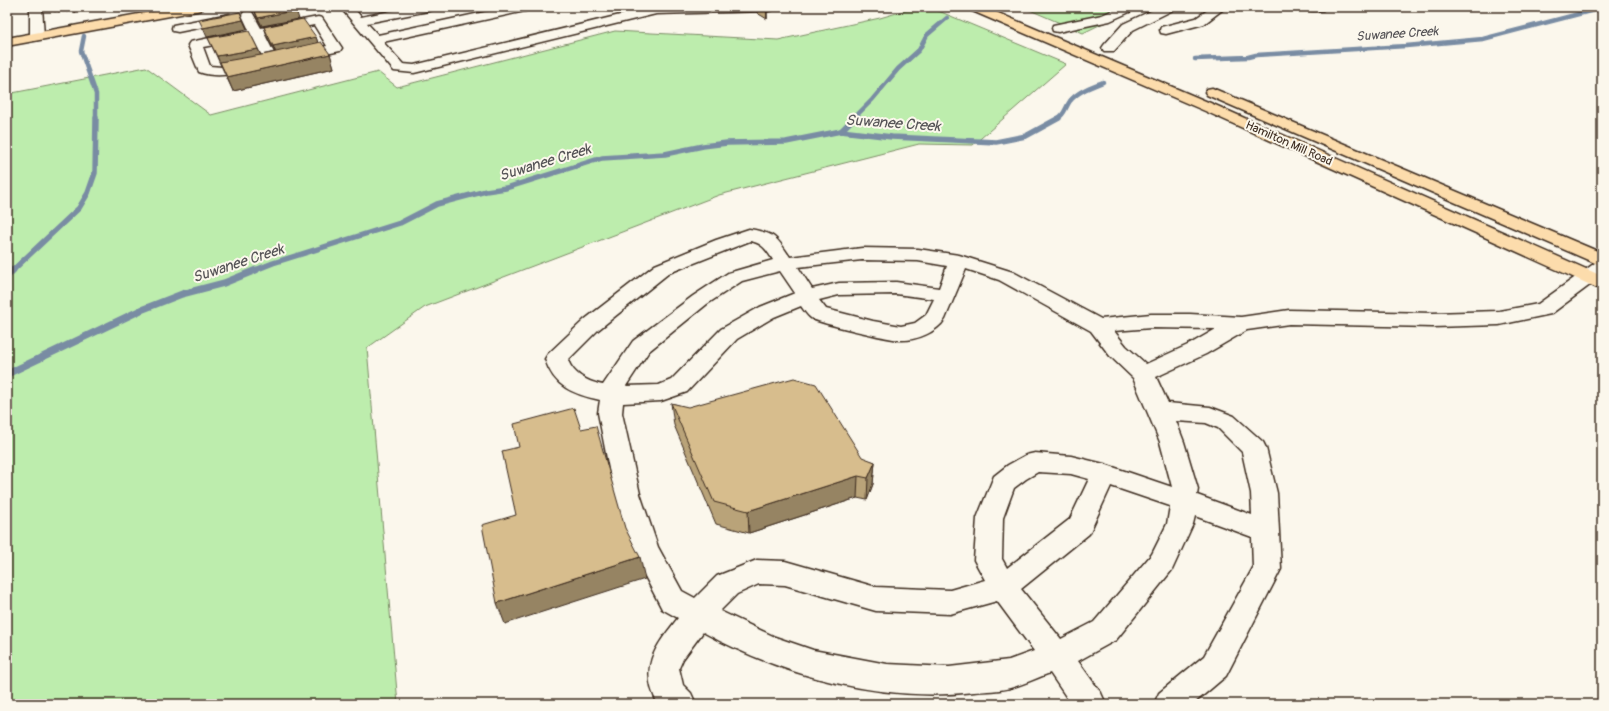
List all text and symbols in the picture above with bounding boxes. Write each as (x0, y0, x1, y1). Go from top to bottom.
water label: Suwanee Creek (1356, 23, 1440, 45)
water label: Suwanee Creek (845, 111, 943, 136)
street label: Hamilton Mill Road (1243, 118, 1335, 169)
water label: Suwanee Creek (497, 139, 595, 185)
water label: Suwanee Creek (190, 239, 288, 287)

